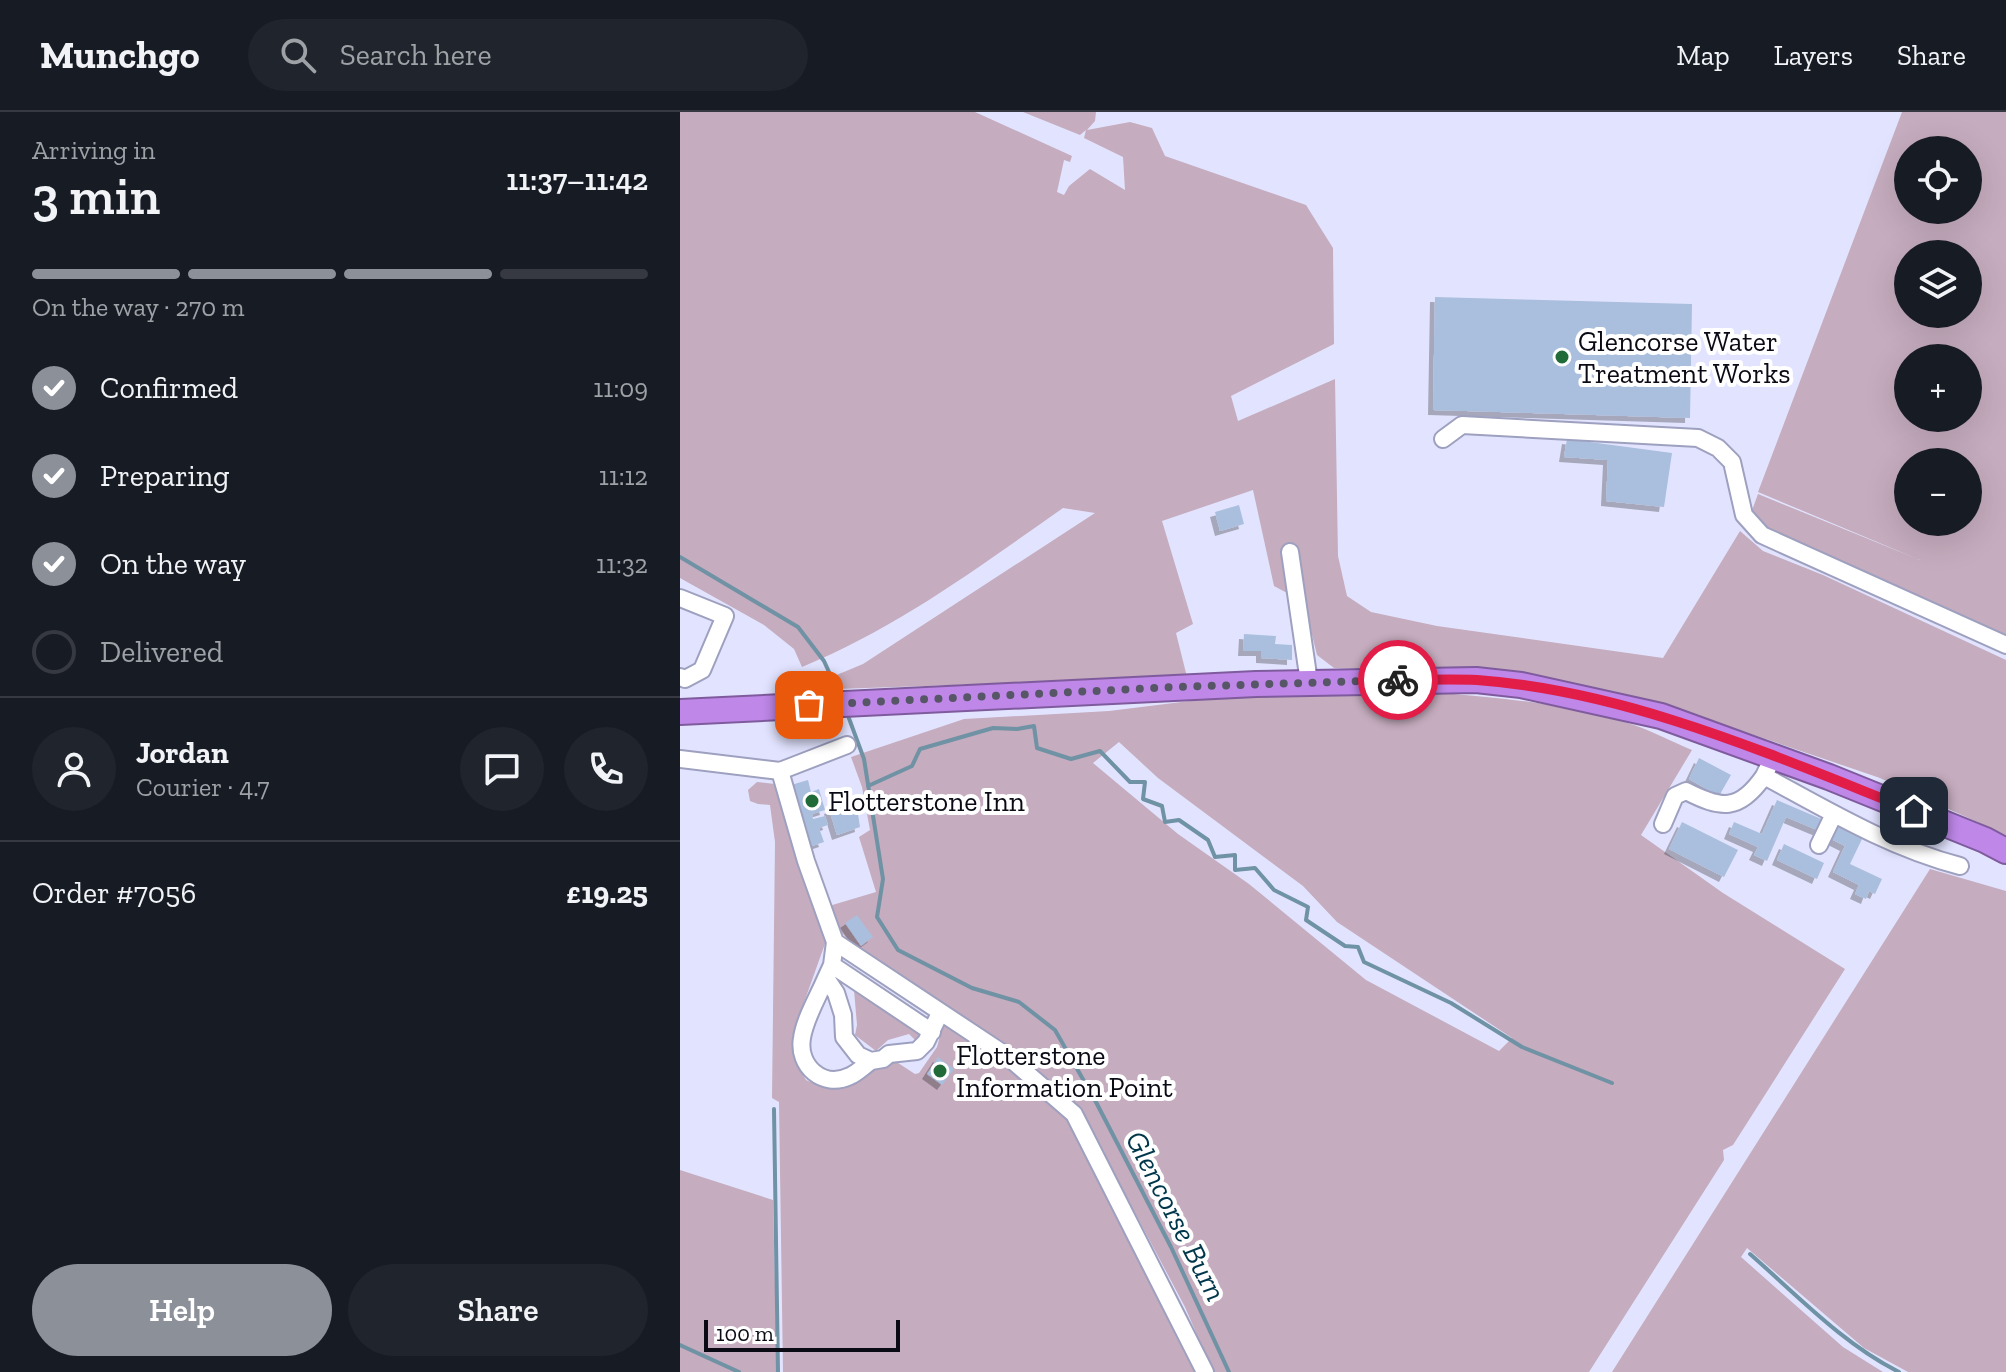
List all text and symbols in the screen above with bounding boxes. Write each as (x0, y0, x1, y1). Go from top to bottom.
search box (248, 19, 808, 91)
text: Munchgo (40, 32, 200, 78)
icon: search (276, 33, 320, 77)
text: Search here (340, 37, 492, 73)
text: Map (1676, 39, 1730, 72)
text: Layers (1774, 39, 1853, 72)
text: Share (1897, 39, 1966, 72)
text: Arriving in (32, 134, 155, 166)
map controls (1894, 136, 1982, 536)
button: locate (1894, 136, 1982, 224)
text: 11:37–11:42 (506, 162, 648, 198)
text: 3 min (32, 165, 160, 227)
button: layers (1894, 240, 1982, 328)
text: On the way · 270 m (32, 291, 245, 323)
place label: Glencorse Water Treatment Works (1578, 325, 1791, 390)
button: + (1894, 344, 1982, 432)
marker: Glencorse Water Treatment Works (1553, 348, 1571, 366)
icon: check (32, 366, 76, 410)
text: Confirmed (100, 370, 238, 406)
text: 11:09 (593, 372, 648, 404)
button: − (1894, 448, 1982, 536)
icon: check (32, 454, 76, 498)
text: Preparing (100, 458, 230, 494)
text: 11:12 (599, 460, 648, 492)
icon: check (32, 542, 76, 586)
text: On the way (100, 546, 246, 582)
text: 11:32 (596, 548, 648, 580)
text: Delivered (100, 634, 223, 670)
courier (1358, 640, 1438, 720)
icon: bike (1376, 658, 1420, 702)
pin (775, 671, 843, 739)
icon: bag (787, 683, 831, 727)
button: person (32, 727, 116, 811)
button: chat (460, 727, 544, 811)
button: phone (564, 727, 648, 811)
text: Jordan (136, 735, 229, 771)
text: Courier · 4.7 (136, 771, 270, 803)
pin (1880, 777, 1948, 845)
place label: Flotterstone Inn (828, 785, 1025, 818)
icon: home (1892, 789, 1936, 833)
marker: Flotterstone Inn (803, 792, 821, 810)
text: Order #7056 (32, 875, 196, 911)
text: £19.25 (566, 875, 648, 911)
place label: Flotterstone Information Point (956, 1039, 1173, 1104)
marker: Flotterstone Information Point (931, 1062, 949, 1080)
water label: Glencorse Burn (1118, 1125, 1234, 1307)
button: Help (32, 1264, 332, 1356)
button: Share (348, 1264, 648, 1356)
scale bar (704, 1316, 900, 1352)
text: 100 m (716, 1320, 774, 1347)

